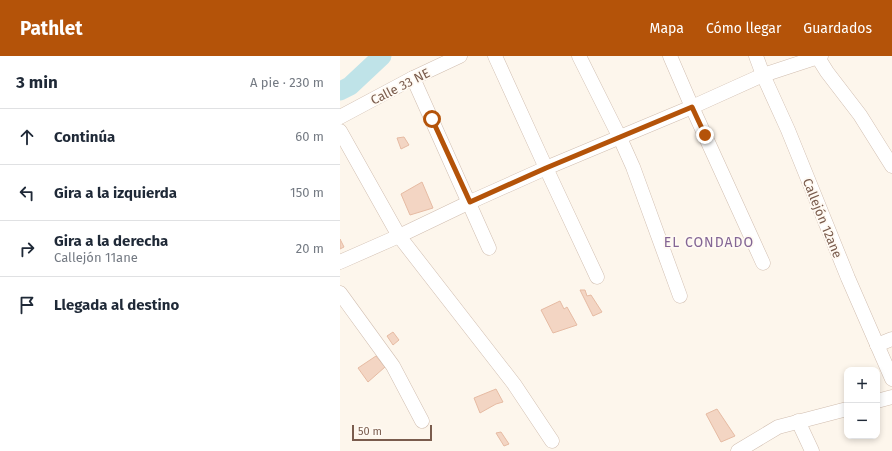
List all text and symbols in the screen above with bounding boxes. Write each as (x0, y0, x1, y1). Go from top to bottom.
text: Pathlet (20, 17, 83, 40)
text: Mapa (650, 20, 684, 37)
text: Cómo llegar (706, 20, 781, 37)
text: Guardados (803, 20, 872, 37)
street label: Calle 33 NE (368, 65, 432, 108)
text: 3 min (16, 72, 58, 93)
text: A pie · 230 m (250, 75, 324, 90)
route start (423, 110, 441, 128)
icon: ahead (16, 126, 38, 148)
route end (696, 126, 714, 144)
text: Continúa (54, 128, 115, 146)
text: 60 m (295, 129, 324, 144)
street label: Callejón 12ane (800, 176, 845, 260)
icon: left (16, 182, 38, 204)
text: Gira a la izquierda (54, 184, 177, 202)
text: 150 m (290, 185, 324, 200)
text: Gira a la derecha (54, 232, 168, 250)
district label: EL CONDADO (664, 234, 754, 251)
icon: right (16, 238, 38, 260)
text: 20 m (296, 241, 324, 256)
text: Callejón 11ane (54, 250, 138, 265)
icon: arrive (16, 294, 38, 316)
text: Llegada al destino (54, 296, 179, 314)
map controls (844, 367, 880, 439)
button: + (844, 367, 880, 403)
button: − (844, 403, 880, 439)
scale bar (352, 423, 432, 442)
text: 50 m (358, 425, 382, 438)

